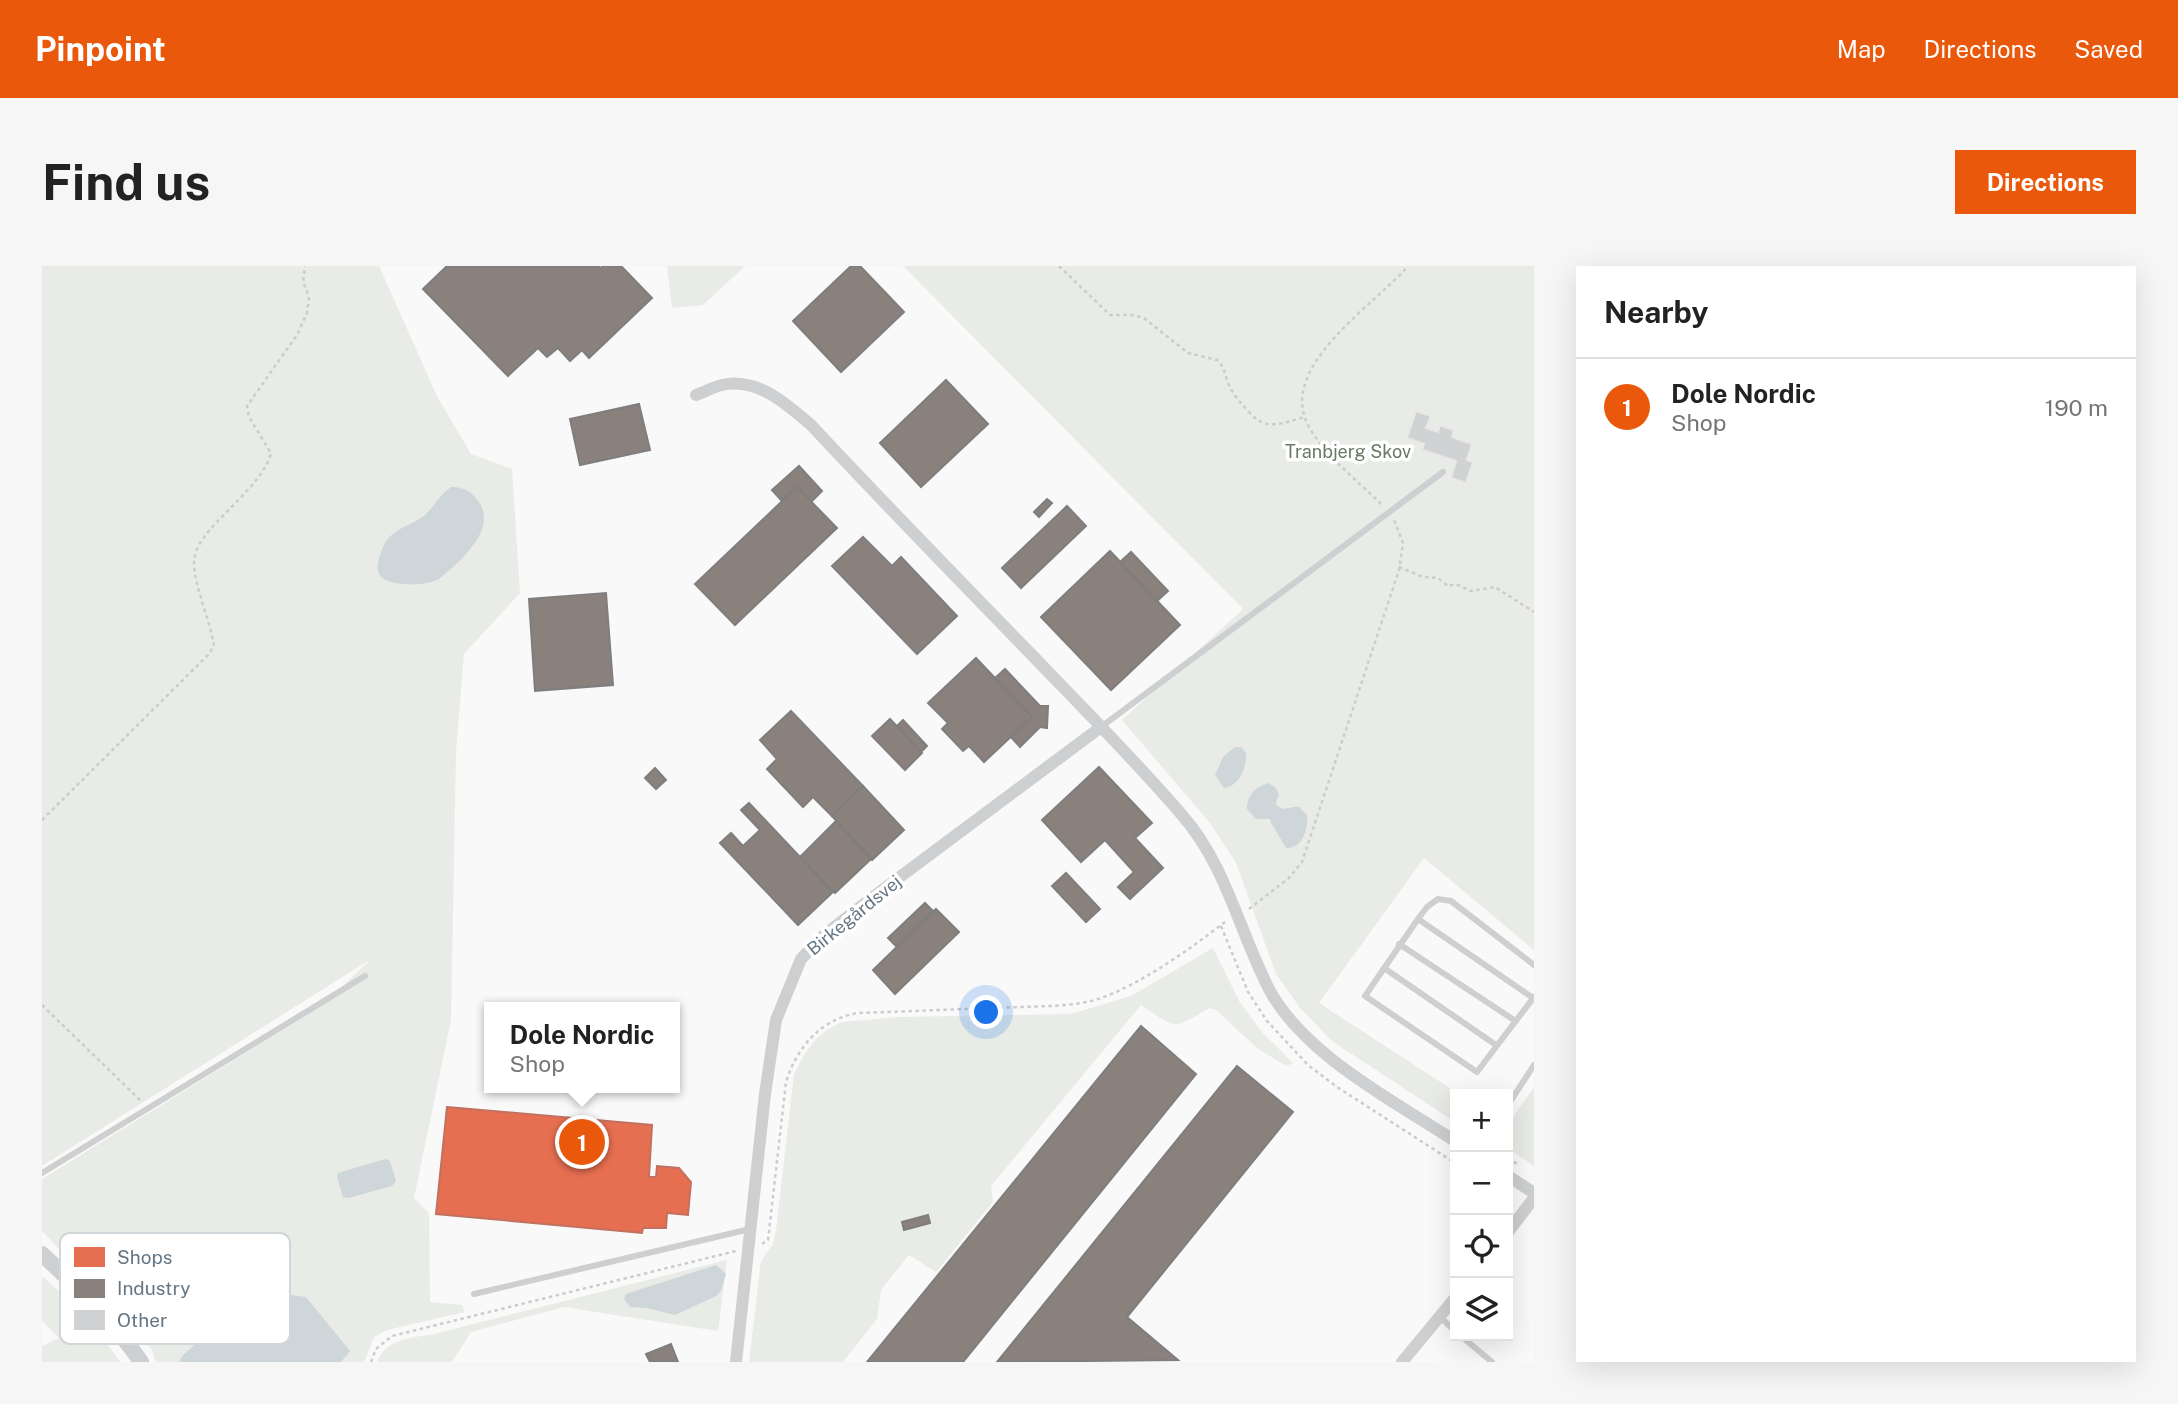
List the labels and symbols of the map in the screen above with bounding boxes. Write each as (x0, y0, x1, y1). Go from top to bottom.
park label: Tranbjerg Skov (1285, 441, 1411, 462)
street label: Birkegårdsvej (803, 871, 905, 959)
your location (969, 995, 1003, 1029)
pin: 1 (559, 1116, 605, 1168)
legend (60, 1233, 290, 1344)
text: Shops (117, 1246, 172, 1268)
text: Industry (117, 1277, 190, 1299)
text: Other (117, 1309, 167, 1331)

